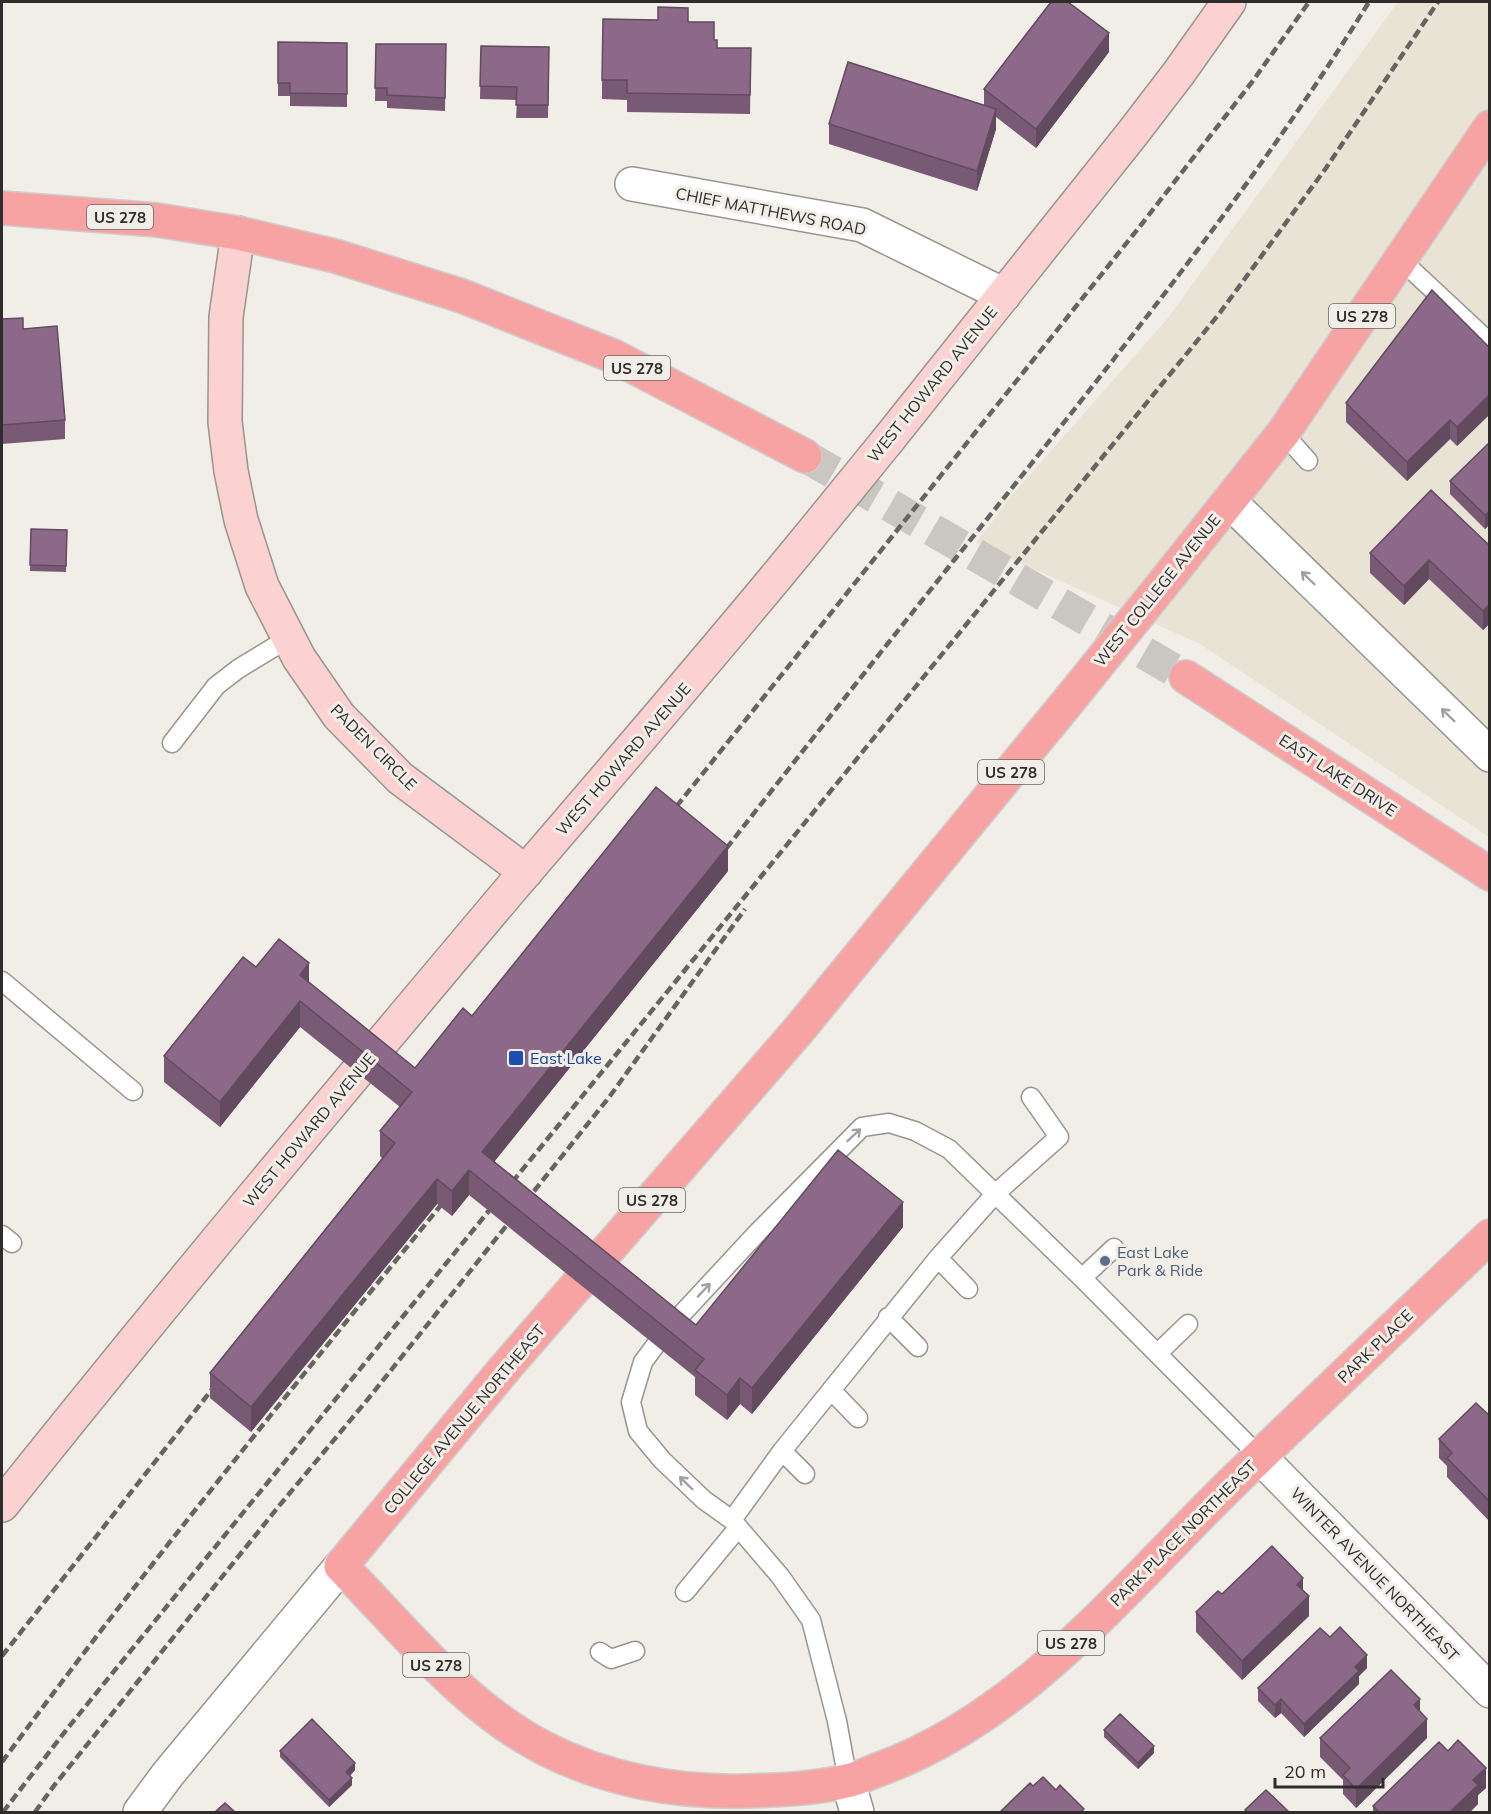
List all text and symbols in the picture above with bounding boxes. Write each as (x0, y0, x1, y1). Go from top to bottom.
street label: CHIEF MATTHEWS ROAD (674, 183, 868, 239)
road number: US 278 (87, 205, 153, 229)
street label: WEST HOWARD AVENUE (863, 302, 1001, 466)
road number: US 278 (1329, 304, 1395, 328)
road number: US 278 (604, 356, 670, 380)
street label: WEST COLLEGE AVENUE (1089, 510, 1225, 670)
one-way arrow (1301, 571, 1316, 586)
street label: WEST HOWARD AVENUE (551, 679, 695, 839)
street label: PADEN CIRCLE (327, 700, 421, 794)
one-way arrow (1440, 707, 1455, 722)
street label: EAST LAKE DRIVE (1276, 730, 1400, 820)
road number: US 278 (978, 760, 1044, 784)
place label: East Lake (530, 1048, 602, 1068)
street label: WEST HOWARD AVENUE (239, 1049, 379, 1211)
marker: East Lake (507, 1049, 525, 1067)
one-way arrow (846, 1128, 861, 1142)
road number: US 278 (619, 1188, 685, 1212)
place label: East Lake Park & Ride (1117, 1242, 1203, 1280)
marker: East Lake Park & Ride (1098, 1254, 1112, 1268)
one-way arrow (696, 1283, 711, 1298)
street label: PARK PLACE (1333, 1305, 1417, 1387)
street label: COLLEGE AVENUE NORTHEAST (379, 1320, 549, 1518)
street label: PARK PLACE NORTHEAST (1106, 1456, 1260, 1610)
one-way arrow (679, 1476, 694, 1490)
street label: WINTER AVENUE NORTHEAST (1286, 1483, 1464, 1665)
road number: US 278 (1038, 1631, 1104, 1655)
road number: US 278 (403, 1653, 469, 1677)
scale bar (1275, 1751, 1383, 1789)
text: 20 m (1284, 1760, 1326, 1783)

